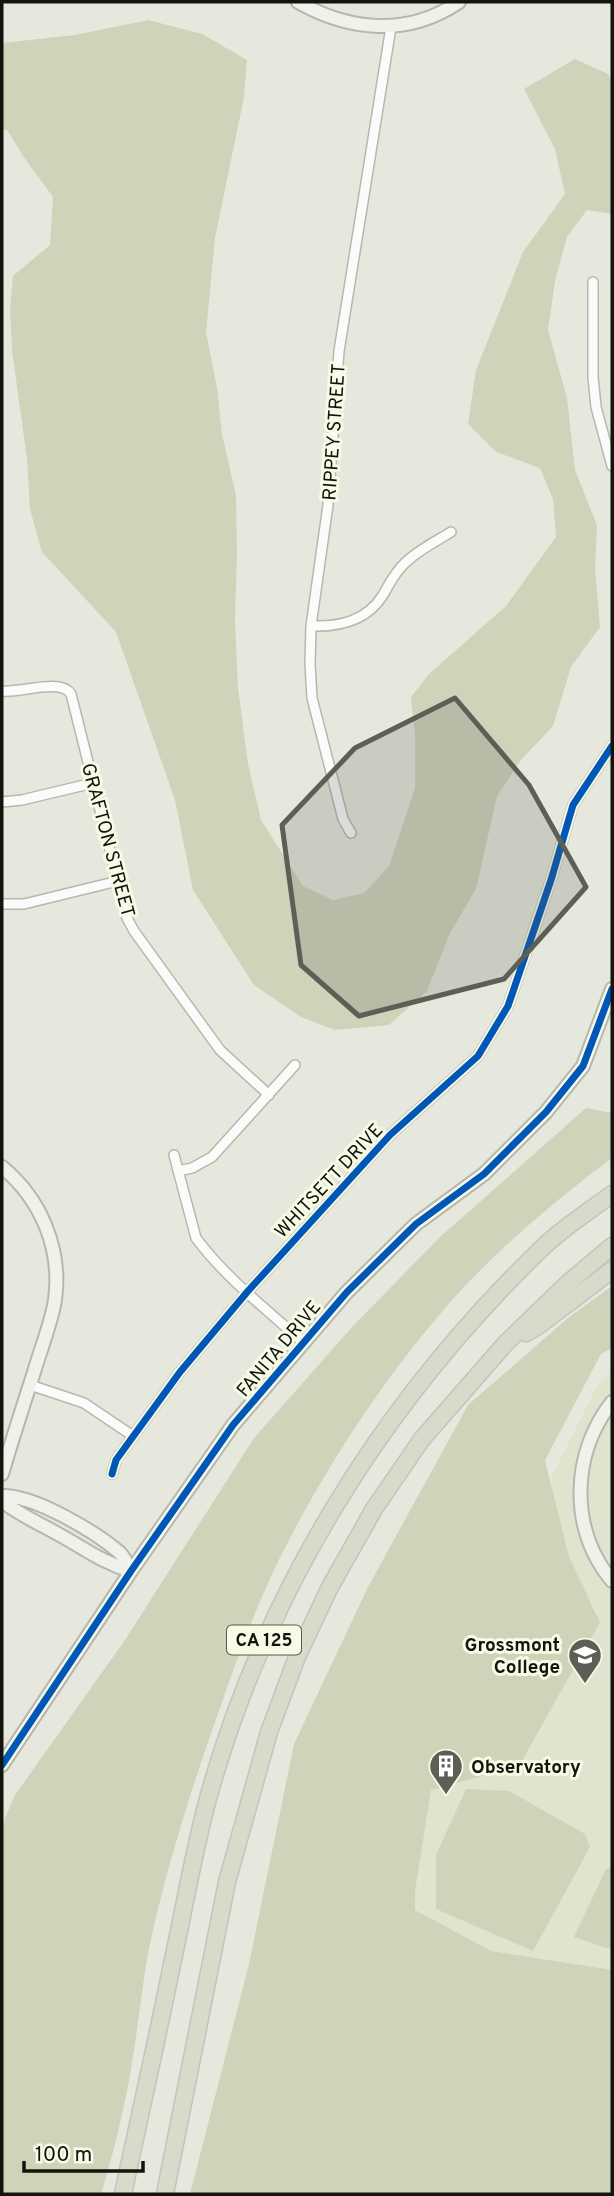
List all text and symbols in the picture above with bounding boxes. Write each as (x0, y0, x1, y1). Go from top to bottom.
street label: RIPPEY STREET (318, 363, 352, 501)
street label: GRAFTON STREET (75, 761, 139, 920)
street label: WHITSETT DRIVE (270, 1119, 389, 1244)
street label: FANITA DRIVE (232, 1296, 327, 1403)
road number: CA 125 (227, 1625, 301, 1654)
place label: Grossmont College (465, 1634, 560, 1680)
school or university icon: Grossmont College (566, 1636, 604, 1685)
building icon: Observatory (427, 1747, 465, 1796)
place label: Observatory (471, 1756, 581, 1780)
scale bar (24, 2130, 144, 2174)
text: 100 m (35, 2142, 92, 2169)

